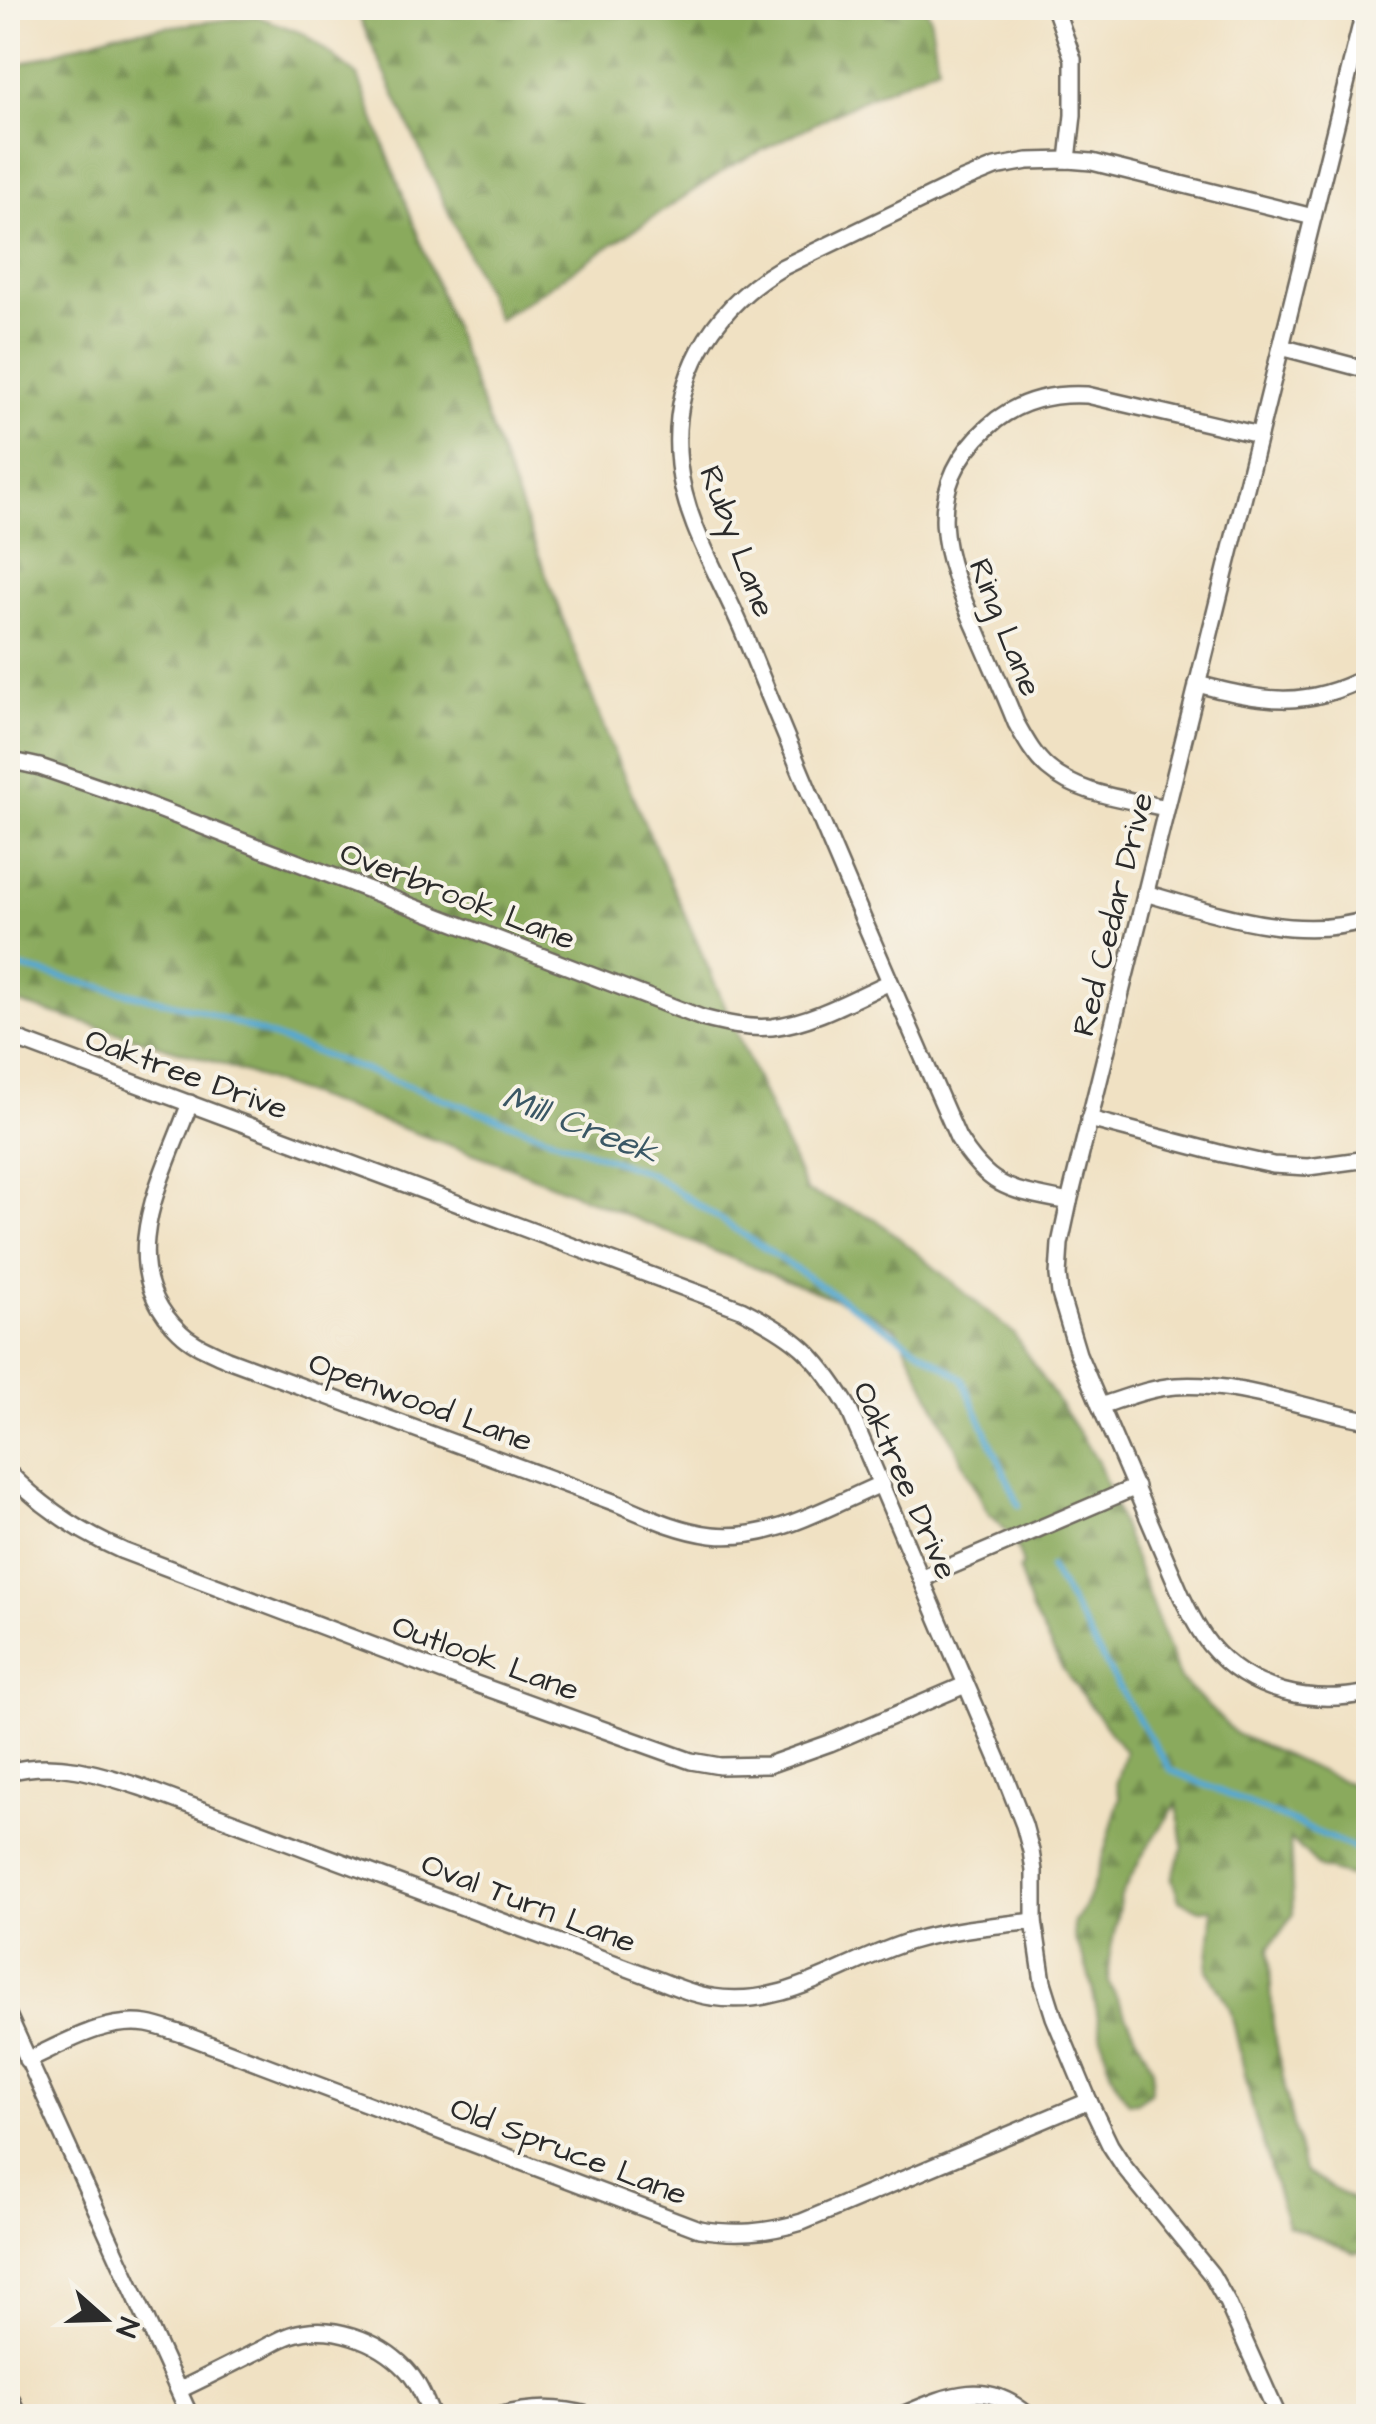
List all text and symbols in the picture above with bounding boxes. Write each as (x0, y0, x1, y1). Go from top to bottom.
street label: Ruby Lane (687, 459, 786, 624)
street label: Ring Lane (957, 552, 1053, 703)
street label: Red Cedar Drive (1061, 788, 1165, 1041)
street label: Overbrook Lane (333, 831, 582, 962)
street label: Oaktree Drive (79, 1017, 294, 1132)
water label: Mill Creek (496, 1073, 667, 1178)
street label: Openwood Lane (302, 1341, 539, 1464)
street label: Oaktree Drive (841, 1374, 968, 1587)
street label: Outlook Lane (386, 1604, 585, 1713)
street label: Oval Turn Lane (415, 1842, 642, 1965)
street label: Old Spruce Lane (444, 2086, 693, 2217)
north arrow (55, 2269, 155, 2369)
text: N (106, 2312, 148, 2342)

